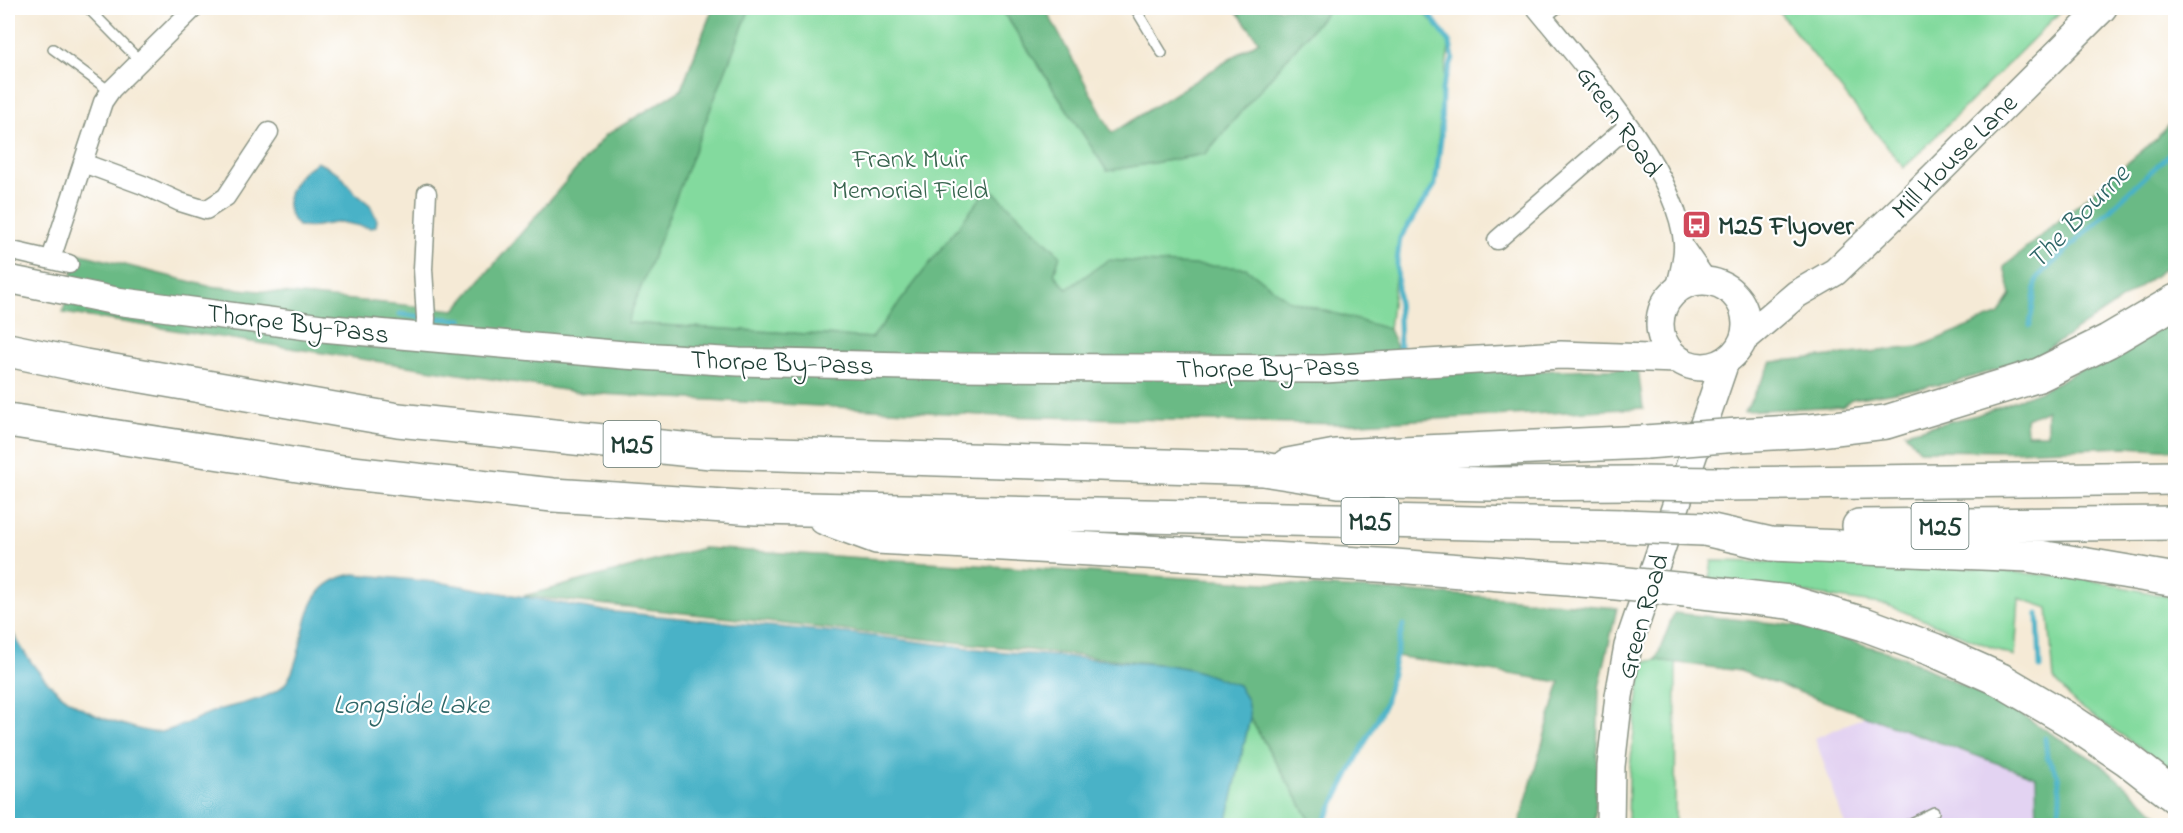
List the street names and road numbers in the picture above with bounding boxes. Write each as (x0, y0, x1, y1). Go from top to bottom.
street label: Green Road (1565, 59, 1671, 186)
street label: Mill House Lane (1884, 85, 2028, 230)
street label: Thorpe By-Pass (204, 295, 391, 356)
street label: Thorpe By-Pass (689, 342, 874, 387)
street label: Thorpe By-Pass (1176, 348, 1360, 391)
road number: M25 (604, 421, 660, 467)
road number: M25 (1342, 498, 1398, 544)
road number: M25 (1912, 503, 1968, 549)
street label: Green Road (1608, 550, 1681, 684)

